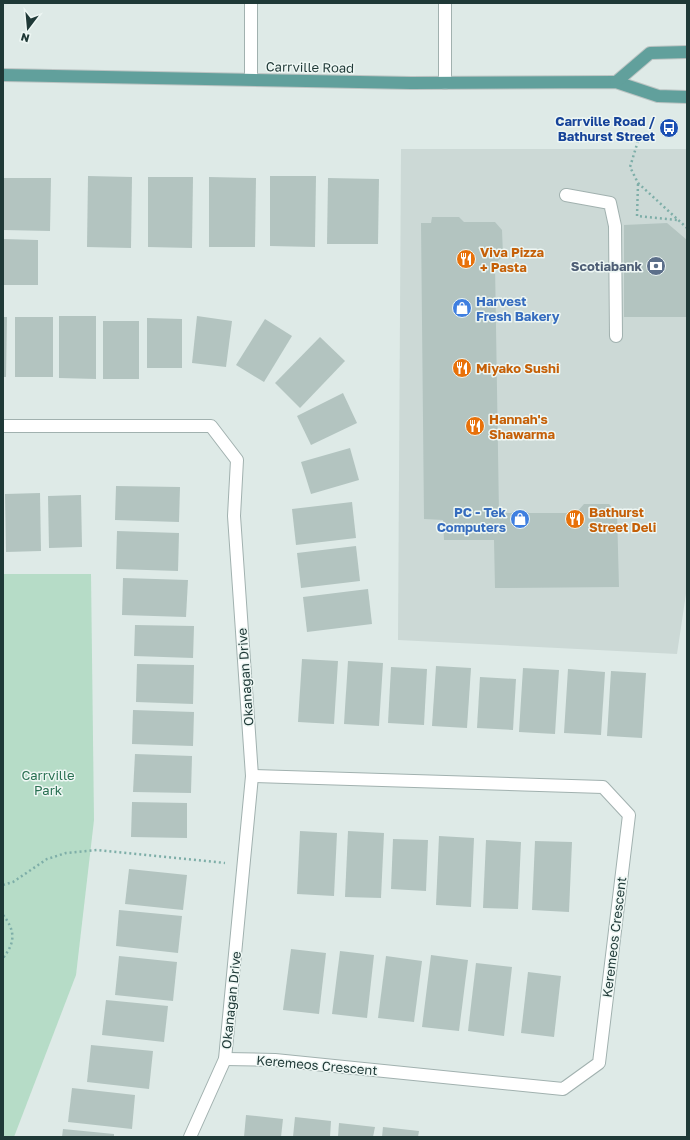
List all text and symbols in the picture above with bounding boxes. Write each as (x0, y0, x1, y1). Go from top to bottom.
north arrow (8, 8, 48, 48)
text: N (19, 31, 31, 45)
street label: Carrville Road (266, 58, 354, 76)
place label: Carrville Road / Bathurst Street (555, 113, 656, 144)
bus stop icon: Carrville Road / Bathurst Street (658, 117, 680, 139)
place label: Viva Pizza + Pasta (480, 244, 545, 275)
restaurant icon: Viva Pizza + Pasta (455, 248, 477, 270)
bank icon: Scotiabank (645, 255, 667, 277)
place label: Scotiabank (571, 258, 642, 274)
place label: Harvest Fresh Bakery (476, 293, 560, 324)
shop icon: Harvest Fresh Bakery (451, 297, 473, 319)
restaurant icon: Miyako Sushi (451, 357, 473, 379)
place label: Miyako Sushi (476, 360, 560, 376)
place label: Hannah's Shawarma (489, 411, 555, 442)
restaurant icon: Hannah's Shawarma (464, 415, 486, 437)
place label: PC - Tek Computers (437, 504, 506, 535)
place label: Bathurst Street Deli (589, 504, 656, 535)
shop icon: PC - Tek Computers (509, 508, 531, 530)
restaurant icon: Bathurst Street Deli (564, 508, 586, 530)
street label: Okanagan Drive (234, 627, 256, 727)
park label: Carrville Park (21, 767, 75, 798)
street label: Keremeos Crescent (599, 876, 629, 998)
street label: Okanagan Drive (218, 950, 244, 1050)
street label: Keremeos Crescent (256, 1052, 378, 1078)

